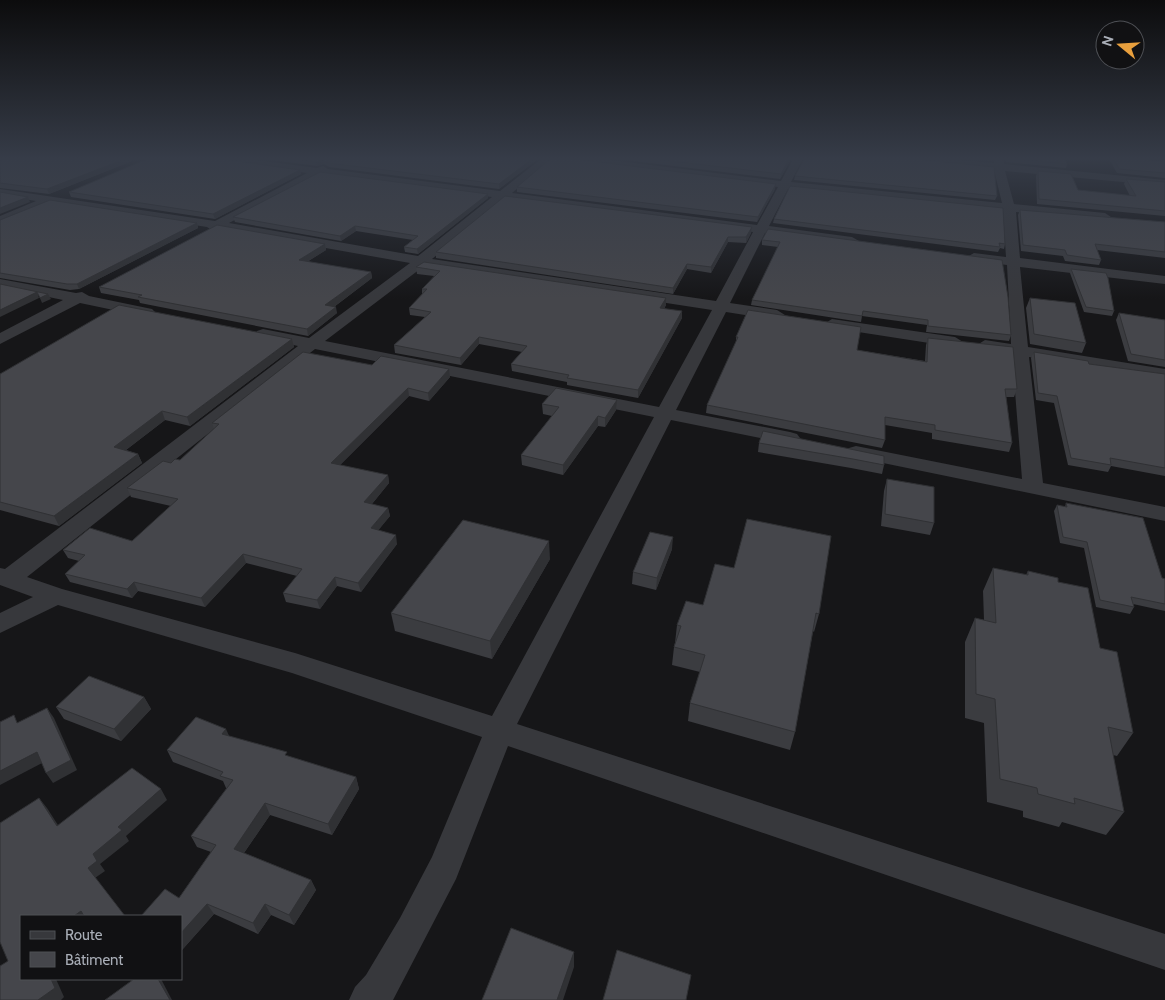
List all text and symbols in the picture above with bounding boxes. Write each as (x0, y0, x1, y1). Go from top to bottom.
north arrow (1095, 20, 1145, 70)
text: N (1098, 33, 1118, 48)
legend (20, 915, 182, 980)
text: Route (65, 926, 103, 944)
text: Bâtiment (65, 951, 123, 969)

